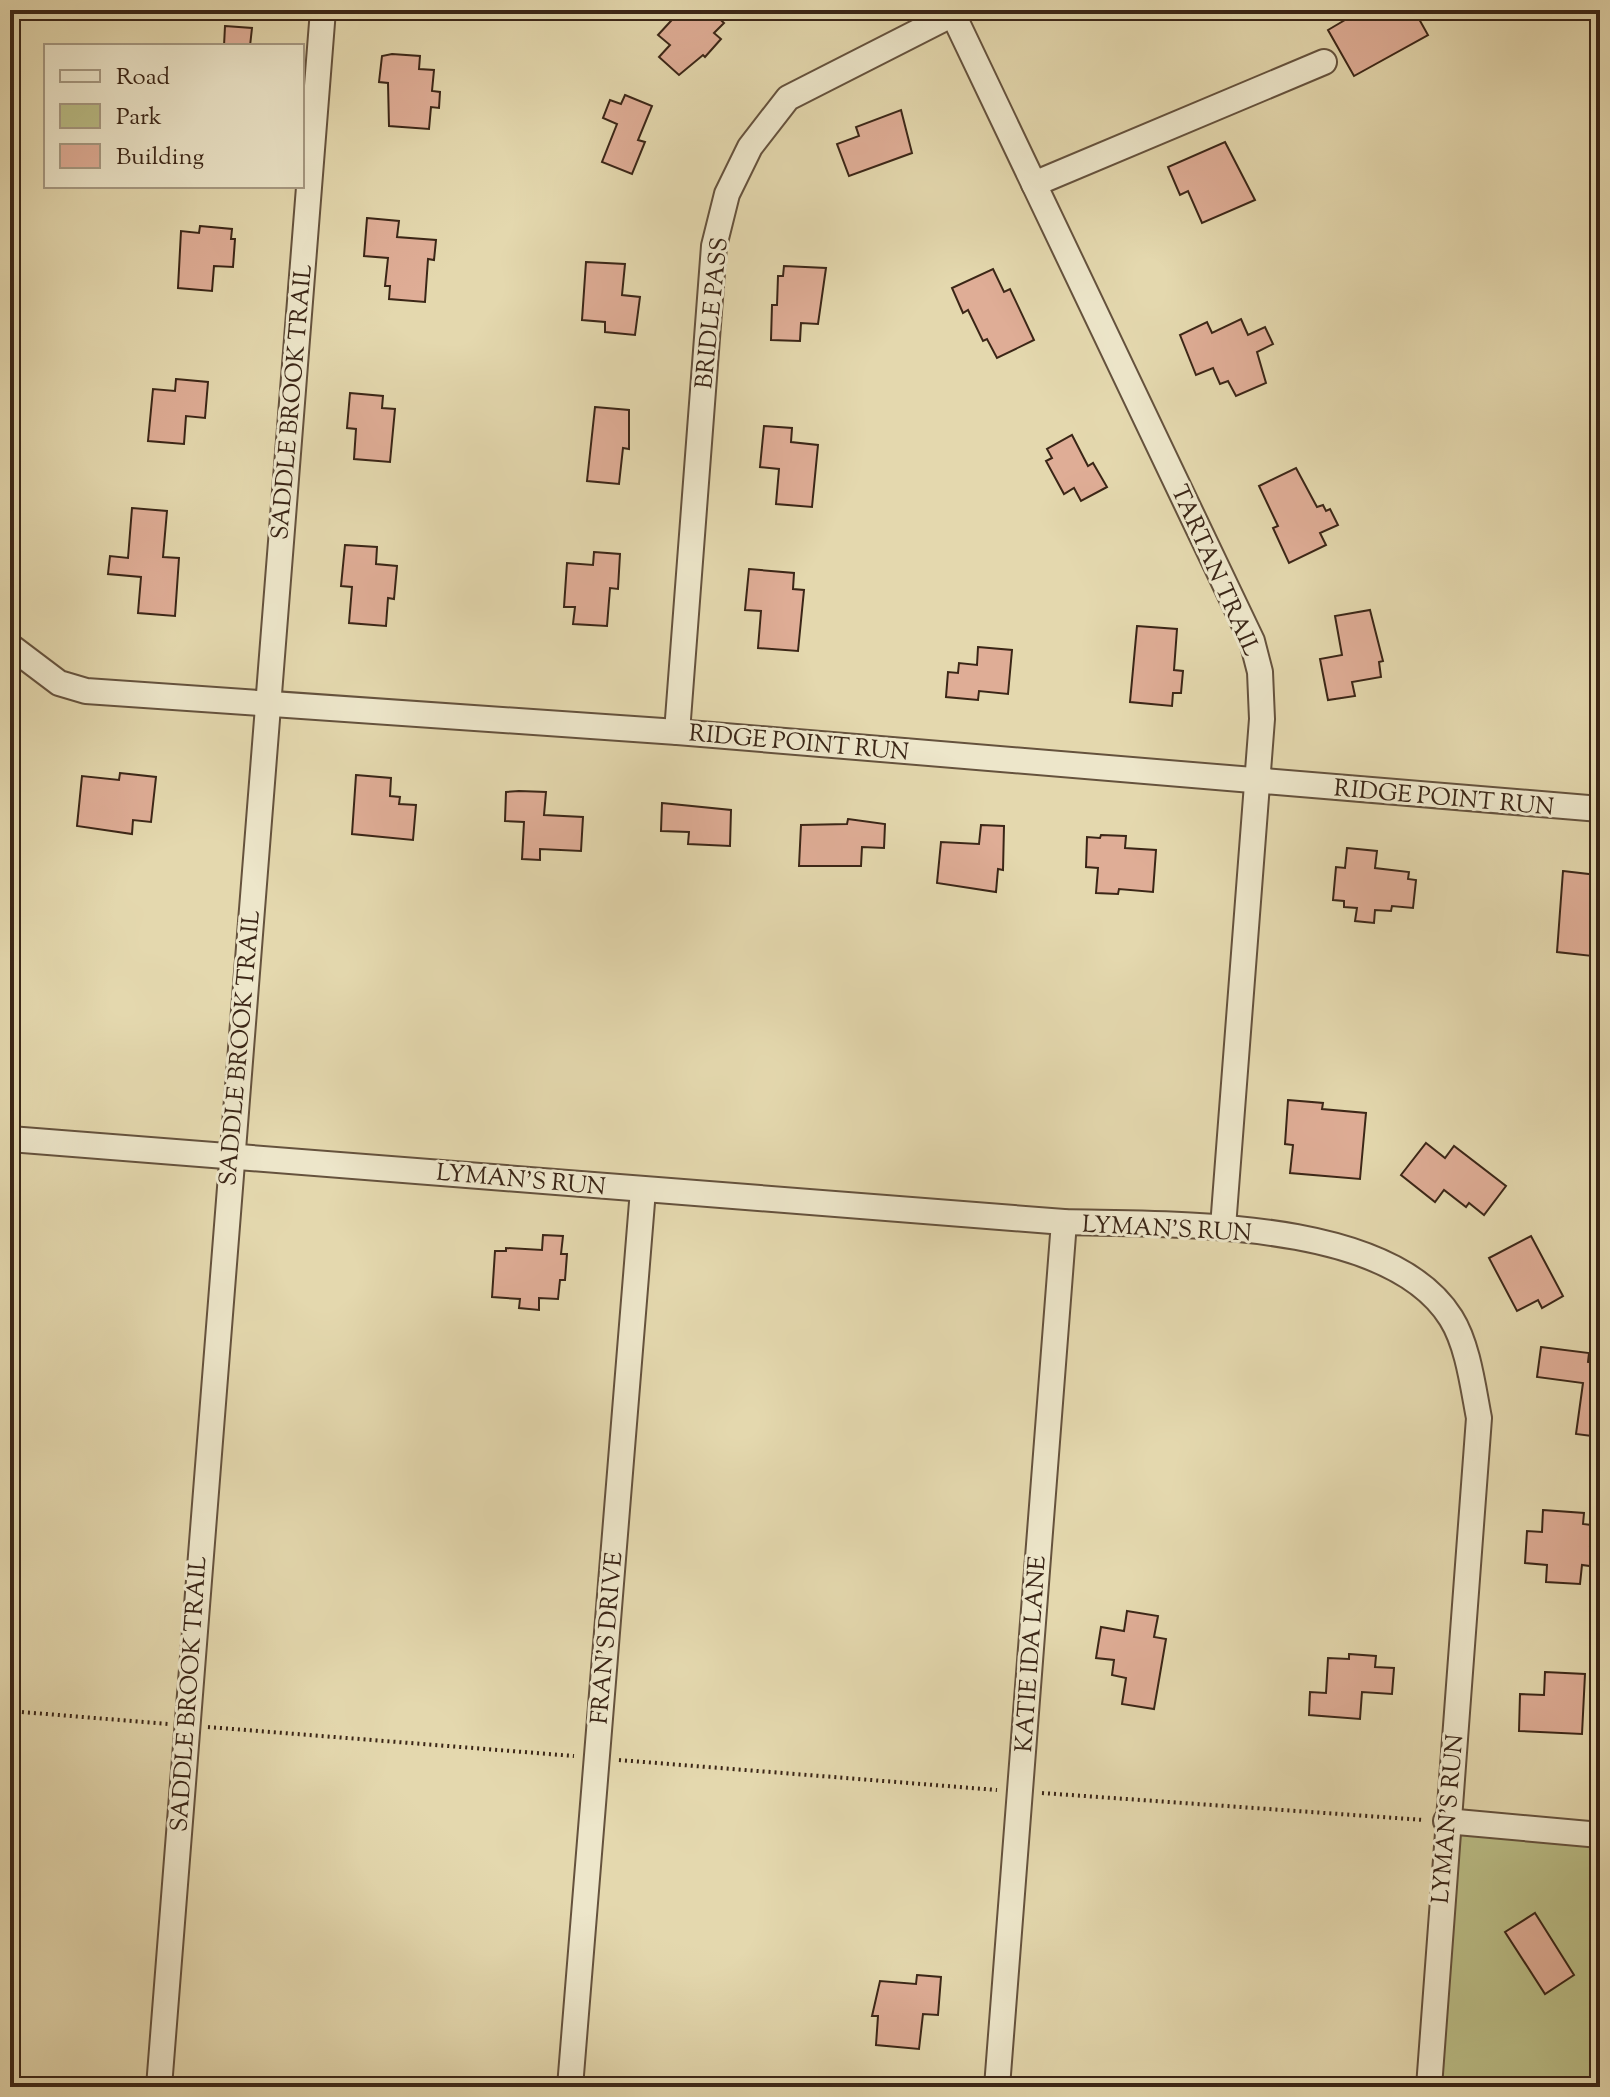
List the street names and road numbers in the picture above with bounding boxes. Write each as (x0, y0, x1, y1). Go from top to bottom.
street label: BRIDLE PASS (688, 236, 738, 391)
street label: SADDLE BROOK TRAIL (264, 263, 322, 541)
street label: TARTAN TRAIL (1161, 480, 1267, 662)
street label: RIDGE POINT RUN (687, 717, 910, 771)
street label: RIDGE POINT RUN (1332, 772, 1555, 826)
street label: SADDLE BROOK TRAIL (212, 909, 270, 1187)
street label: LYMAN'S RUN (435, 1157, 607, 1205)
street label: LYMAN'S RUN (1081, 1209, 1253, 1251)
street label: FRAN'S DRIVE (584, 1550, 633, 1726)
street label: KATIE IDA LANE (1008, 1554, 1056, 1754)
street label: SADDLE BROOK TRAIL (163, 1555, 217, 1833)
street label: LYMAN'S RUN (1425, 1733, 1473, 1905)

